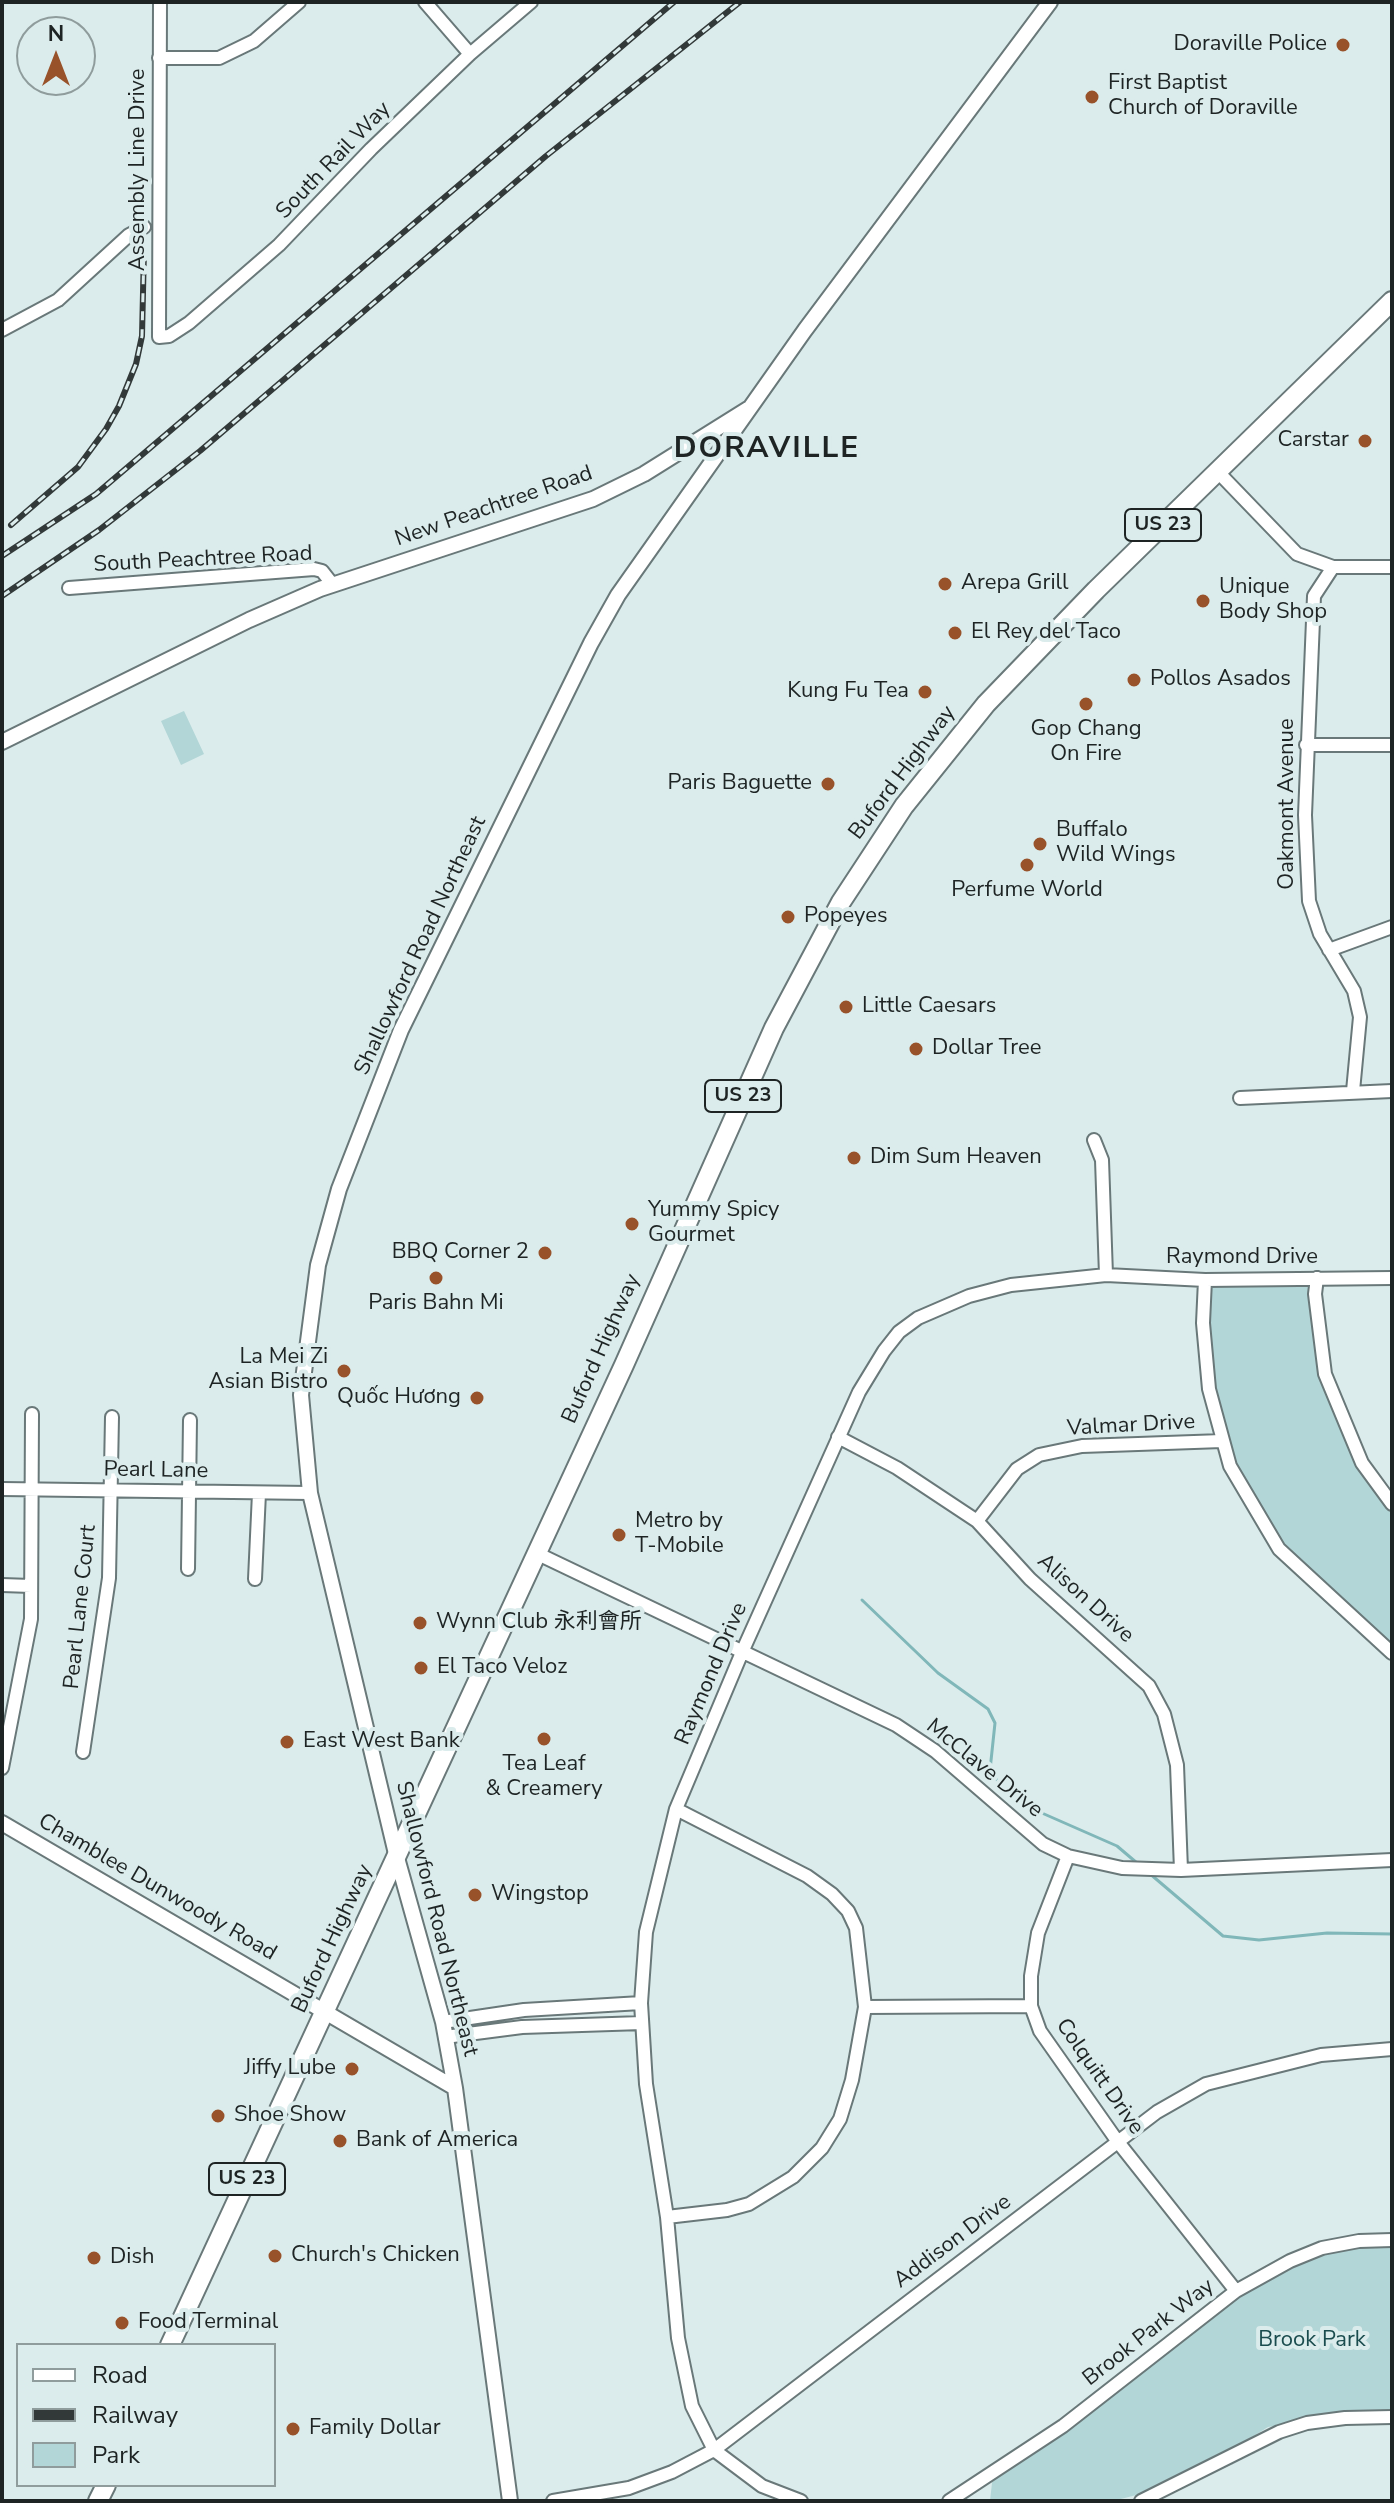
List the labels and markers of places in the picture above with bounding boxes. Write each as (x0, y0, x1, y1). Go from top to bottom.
place label: Doraville Police (1173, 32, 1327, 58)
marker: Doraville Police (1334, 36, 1352, 54)
place label: First Baptist Church of Doraville (1108, 71, 1298, 122)
marker: First Baptist Church of Doraville (1083, 88, 1101, 106)
place label: Carstar (1277, 428, 1349, 454)
marker: Carstar (1356, 432, 1374, 450)
place label: Arepa Grill (961, 571, 1069, 597)
marker: Arepa Grill (936, 575, 954, 593)
place label: Unique Body Shop (1219, 575, 1327, 626)
marker: Unique Body Shop (1194, 592, 1212, 610)
place label: El Rey del Taco (971, 620, 1121, 646)
marker: El Rey del Taco (946, 624, 964, 642)
place label: Pollos Asados (1150, 667, 1291, 693)
marker: Pollos Asados (1125, 671, 1143, 689)
place label: Kung Fu Tea (787, 679, 909, 705)
marker: Kung Fu Tea (916, 683, 934, 701)
marker: Gop Chang On Fire (1077, 695, 1095, 713)
place label: Gop Chang On Fire (1030, 717, 1142, 768)
place label: Paris Baguette (668, 771, 812, 797)
marker: Paris Baguette (819, 775, 837, 793)
place label: Buffalo Wild Wings (1056, 818, 1176, 870)
marker: Buffalo Wild Wings (1031, 835, 1049, 853)
marker: Perfume World (1018, 856, 1036, 874)
place label: Perfume World (951, 878, 1103, 904)
place label: Popeyes (804, 904, 887, 930)
marker: Popeyes (779, 908, 797, 926)
place label: Little Caesars (862, 994, 996, 1020)
marker: Little Caesars (837, 998, 855, 1016)
place label: Dollar Tree (932, 1036, 1041, 1062)
marker: Dollar Tree (907, 1040, 925, 1058)
place label: Dim Sum Heaven (870, 1145, 1042, 1171)
marker: Dim Sum Heaven (845, 1149, 863, 1167)
place label: Yummy Spicy Gourmet (648, 1198, 779, 1250)
marker: Yummy Spicy Gourmet (623, 1215, 641, 1233)
place label: BBQ Corner 2 (392, 1240, 529, 1266)
marker: BBQ Corner 2 (536, 1244, 554, 1262)
marker: Paris Bahn Mi (427, 1269, 445, 1287)
place label: Paris Bahn Mi (368, 1291, 504, 1317)
place label: La Mei Zi Asian Bistro (208, 1345, 328, 1396)
marker: La Mei Zi Asian Bistro (335, 1362, 353, 1380)
place label: Quốc Hương (337, 1385, 461, 1411)
marker: Quốc Hương (468, 1389, 486, 1407)
place label: Metro by T-Mobile (635, 1509, 724, 1560)
marker: Metro by T-Mobile (610, 1526, 628, 1544)
place label: Wynn Club 永利會所 (436, 1610, 642, 1636)
marker: Wynn Club 永利會所 (411, 1614, 429, 1632)
place label: El Taco Veloz (437, 1655, 567, 1681)
marker: El Taco Veloz (412, 1659, 430, 1677)
place label: East West Bank (303, 1729, 460, 1755)
marker: Tea Leaf & Creamery (535, 1730, 553, 1748)
marker: East West Bank (278, 1733, 296, 1751)
place label: Tea Leaf & Creamery (485, 1752, 603, 1804)
place label: Wingstop (491, 1882, 589, 1908)
marker: Wingstop (466, 1886, 484, 1904)
place label: Jiffy Lube (244, 2056, 336, 2082)
marker: Jiffy Lube (343, 2060, 361, 2078)
place label: Shoe Show (234, 2103, 346, 2129)
marker: Shoe Show (209, 2107, 227, 2125)
place label: Bank of America (356, 2128, 518, 2154)
marker: Bank of America (331, 2132, 349, 2150)
place label: Church's Chicken (291, 2243, 460, 2269)
place label: Dish (110, 2245, 155, 2271)
marker: Church's Chicken (266, 2247, 284, 2265)
marker: Dish (85, 2249, 103, 2267)
place label: Food Terminal (138, 2310, 278, 2336)
marker: Food Terminal (113, 2314, 131, 2332)
place label: Family Dollar (309, 2416, 441, 2442)
marker: Family Dollar (284, 2420, 302, 2438)

